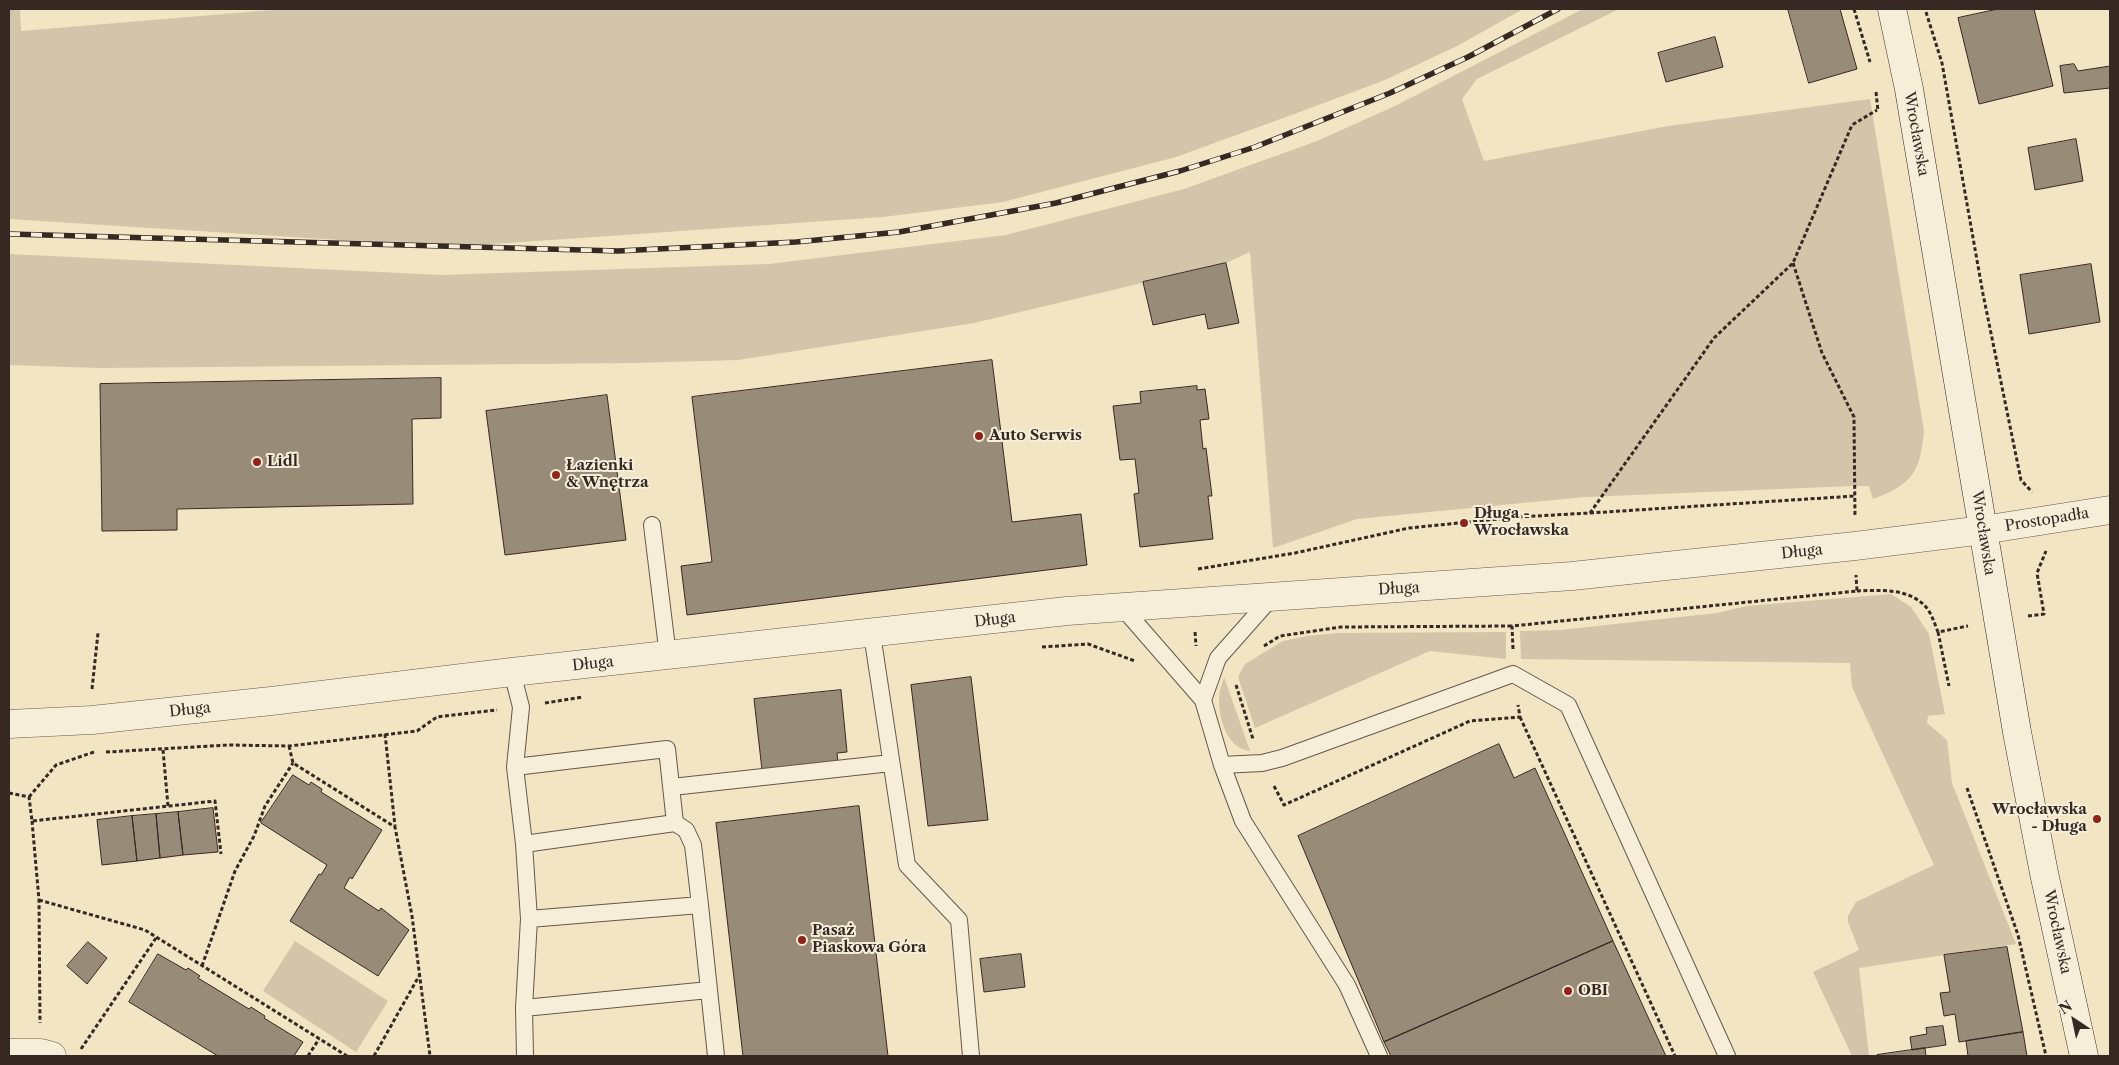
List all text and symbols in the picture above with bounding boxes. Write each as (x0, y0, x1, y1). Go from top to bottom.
street label: Wrocławska (1900, 90, 1932, 178)
place label: Auto Serwis (989, 427, 1082, 445)
marker: Auto Serwis (973, 430, 985, 442)
place label: Lidl (267, 453, 298, 471)
marker: Lidl (251, 456, 263, 468)
place label: Łazienki & Wnętrza (566, 457, 649, 492)
marker: Łazienki & Wnętrza (550, 469, 562, 481)
street label: Wrocławska (1967, 489, 1999, 577)
street label: Prostopadła (2004, 504, 2090, 536)
place label: Długa - Wrocławska (1474, 505, 1569, 540)
marker: Długa - Wrocławska (1458, 517, 1470, 529)
street label: Długa (1780, 541, 1824, 563)
street label: Długa (1378, 579, 1420, 599)
street label: Długa (973, 609, 1017, 631)
street label: Długa (571, 653, 615, 675)
street label: Długa (168, 699, 212, 721)
place label: Wrocławska - Długa (1992, 801, 2087, 836)
marker: Wrocławska - Długa (2091, 813, 2103, 825)
street label: Wrocławska (2039, 888, 2075, 976)
place label: Pasaż Piaskowa Góra (812, 922, 926, 957)
marker: Pasaż Piaskowa Góra (796, 934, 808, 946)
place label: OBI (1578, 982, 1608, 1000)
marker: OBI (1562, 985, 1574, 997)
north arrow (2049, 995, 2099, 1045)
text: N (2056, 997, 2076, 1018)

